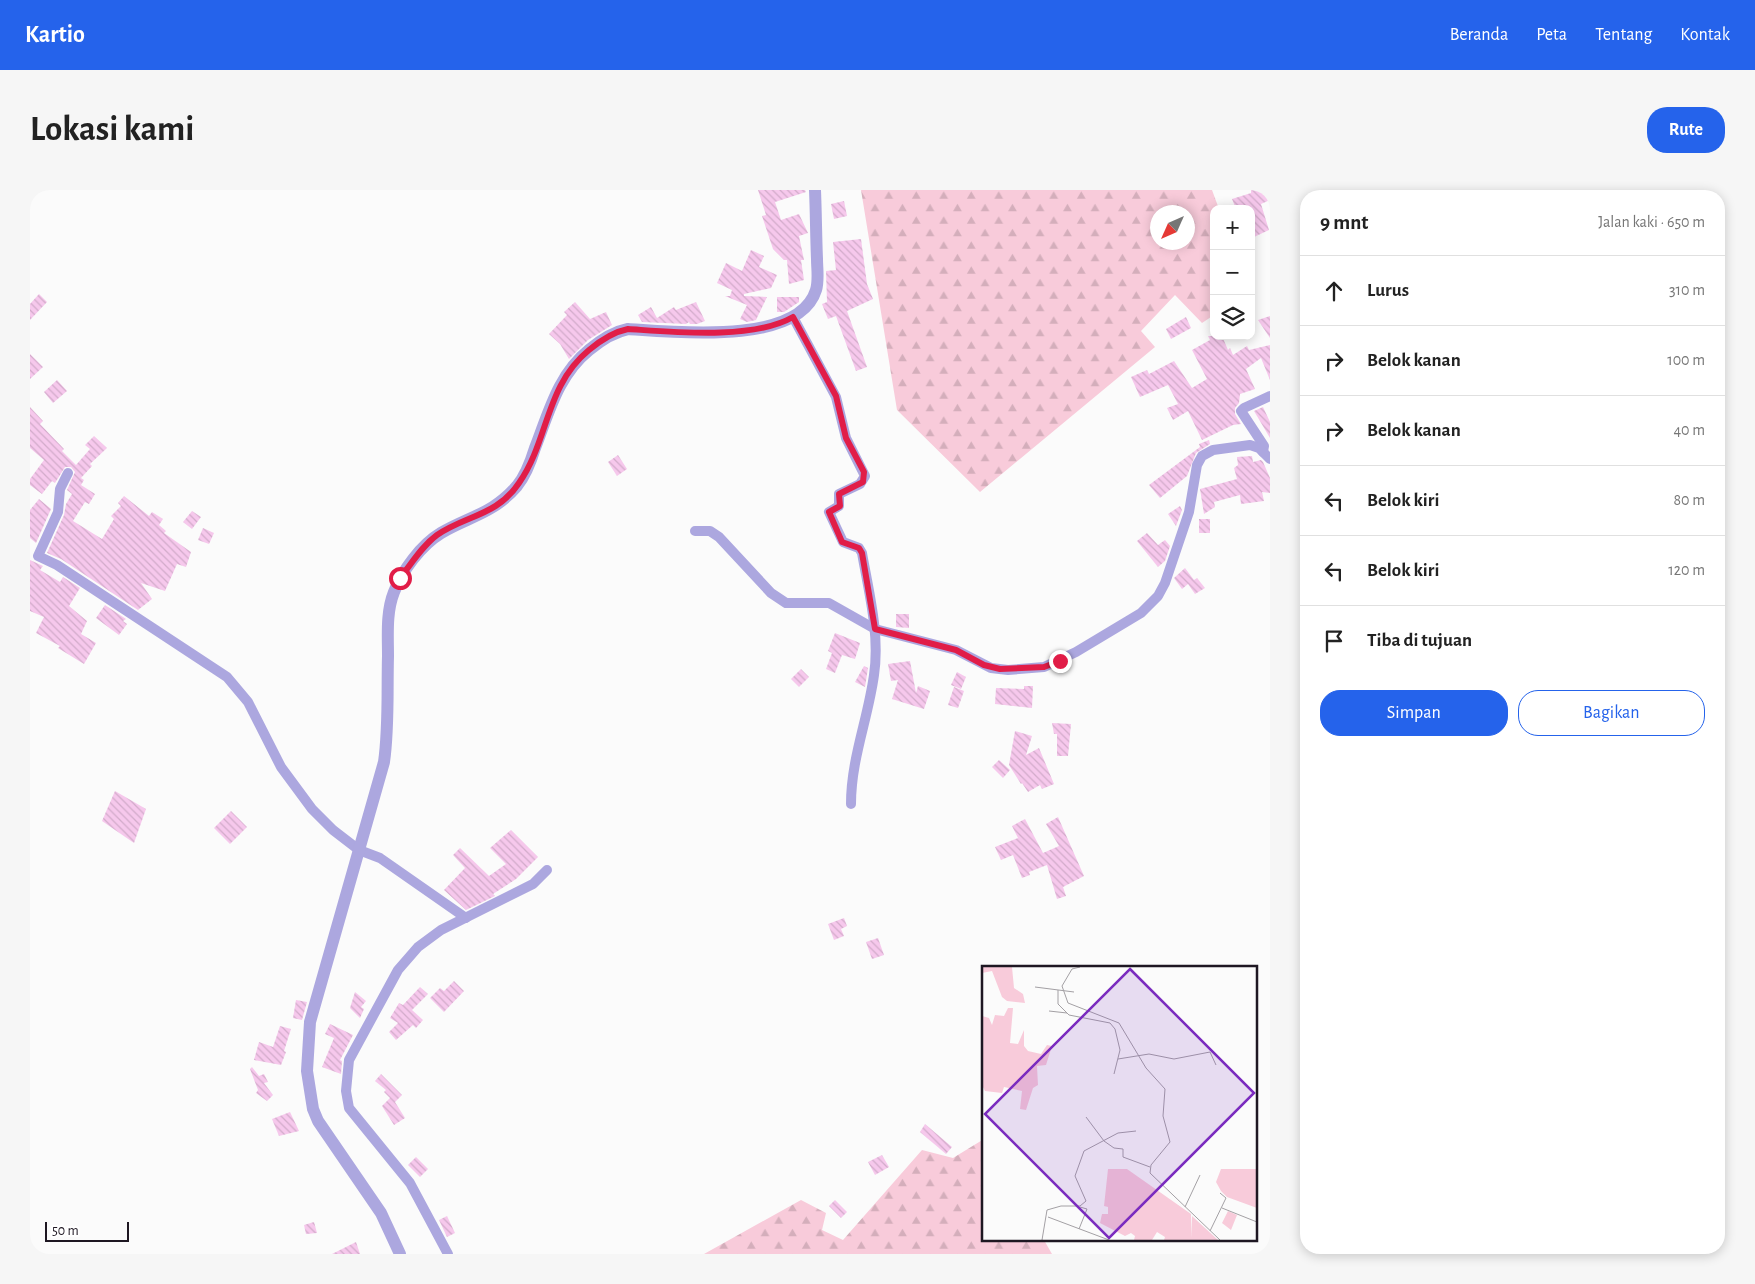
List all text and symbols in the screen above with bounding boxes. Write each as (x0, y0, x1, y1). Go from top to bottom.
text: Kartio (25, 23, 85, 47)
text: Beranda (1450, 26, 1508, 44)
text: Peta (1536, 26, 1567, 44)
text: Tentang (1595, 26, 1652, 44)
text: Kontak (1680, 26, 1730, 44)
button: Rute (1647, 107, 1725, 153)
text: Lokasi kami (30, 112, 194, 147)
north arrow (1150, 205, 1195, 250)
map controls (1210, 205, 1255, 340)
button: + (1210, 205, 1255, 250)
text: 9 mnt (1320, 212, 1368, 233)
text: Jalan kaki · 650 m (1598, 214, 1705, 230)
button: − (1210, 250, 1255, 295)
icon: ahead (1320, 277, 1348, 305)
text: Lurus (1367, 281, 1409, 300)
text: 310 m (1669, 282, 1705, 298)
button: layers (1210, 295, 1255, 340)
icon: right (1320, 347, 1348, 375)
text: Belok kanan (1367, 351, 1461, 370)
text: 100 m (1667, 352, 1705, 368)
icon: right (1320, 417, 1348, 445)
text: Belok kanan (1367, 421, 1461, 440)
text: 40 m (1673, 422, 1705, 438)
icon: left (1320, 487, 1348, 515)
text: Belok kiri (1367, 491, 1439, 510)
text: 80 m (1674, 492, 1705, 508)
icon: left (1320, 557, 1348, 585)
text: Belok kiri (1367, 561, 1439, 580)
text: 120 m (1668, 562, 1705, 578)
route start (389, 567, 412, 590)
icon: arrive (1320, 627, 1348, 655)
text: Tiba di tujuan (1367, 631, 1472, 650)
route end (1049, 650, 1072, 673)
button: Simpan (1320, 690, 1508, 736)
button: Bagikan (1518, 690, 1705, 736)
inset map (982, 966, 1258, 1242)
scale bar (45, 1219, 129, 1242)
text: 50 m (52, 1224, 79, 1238)

